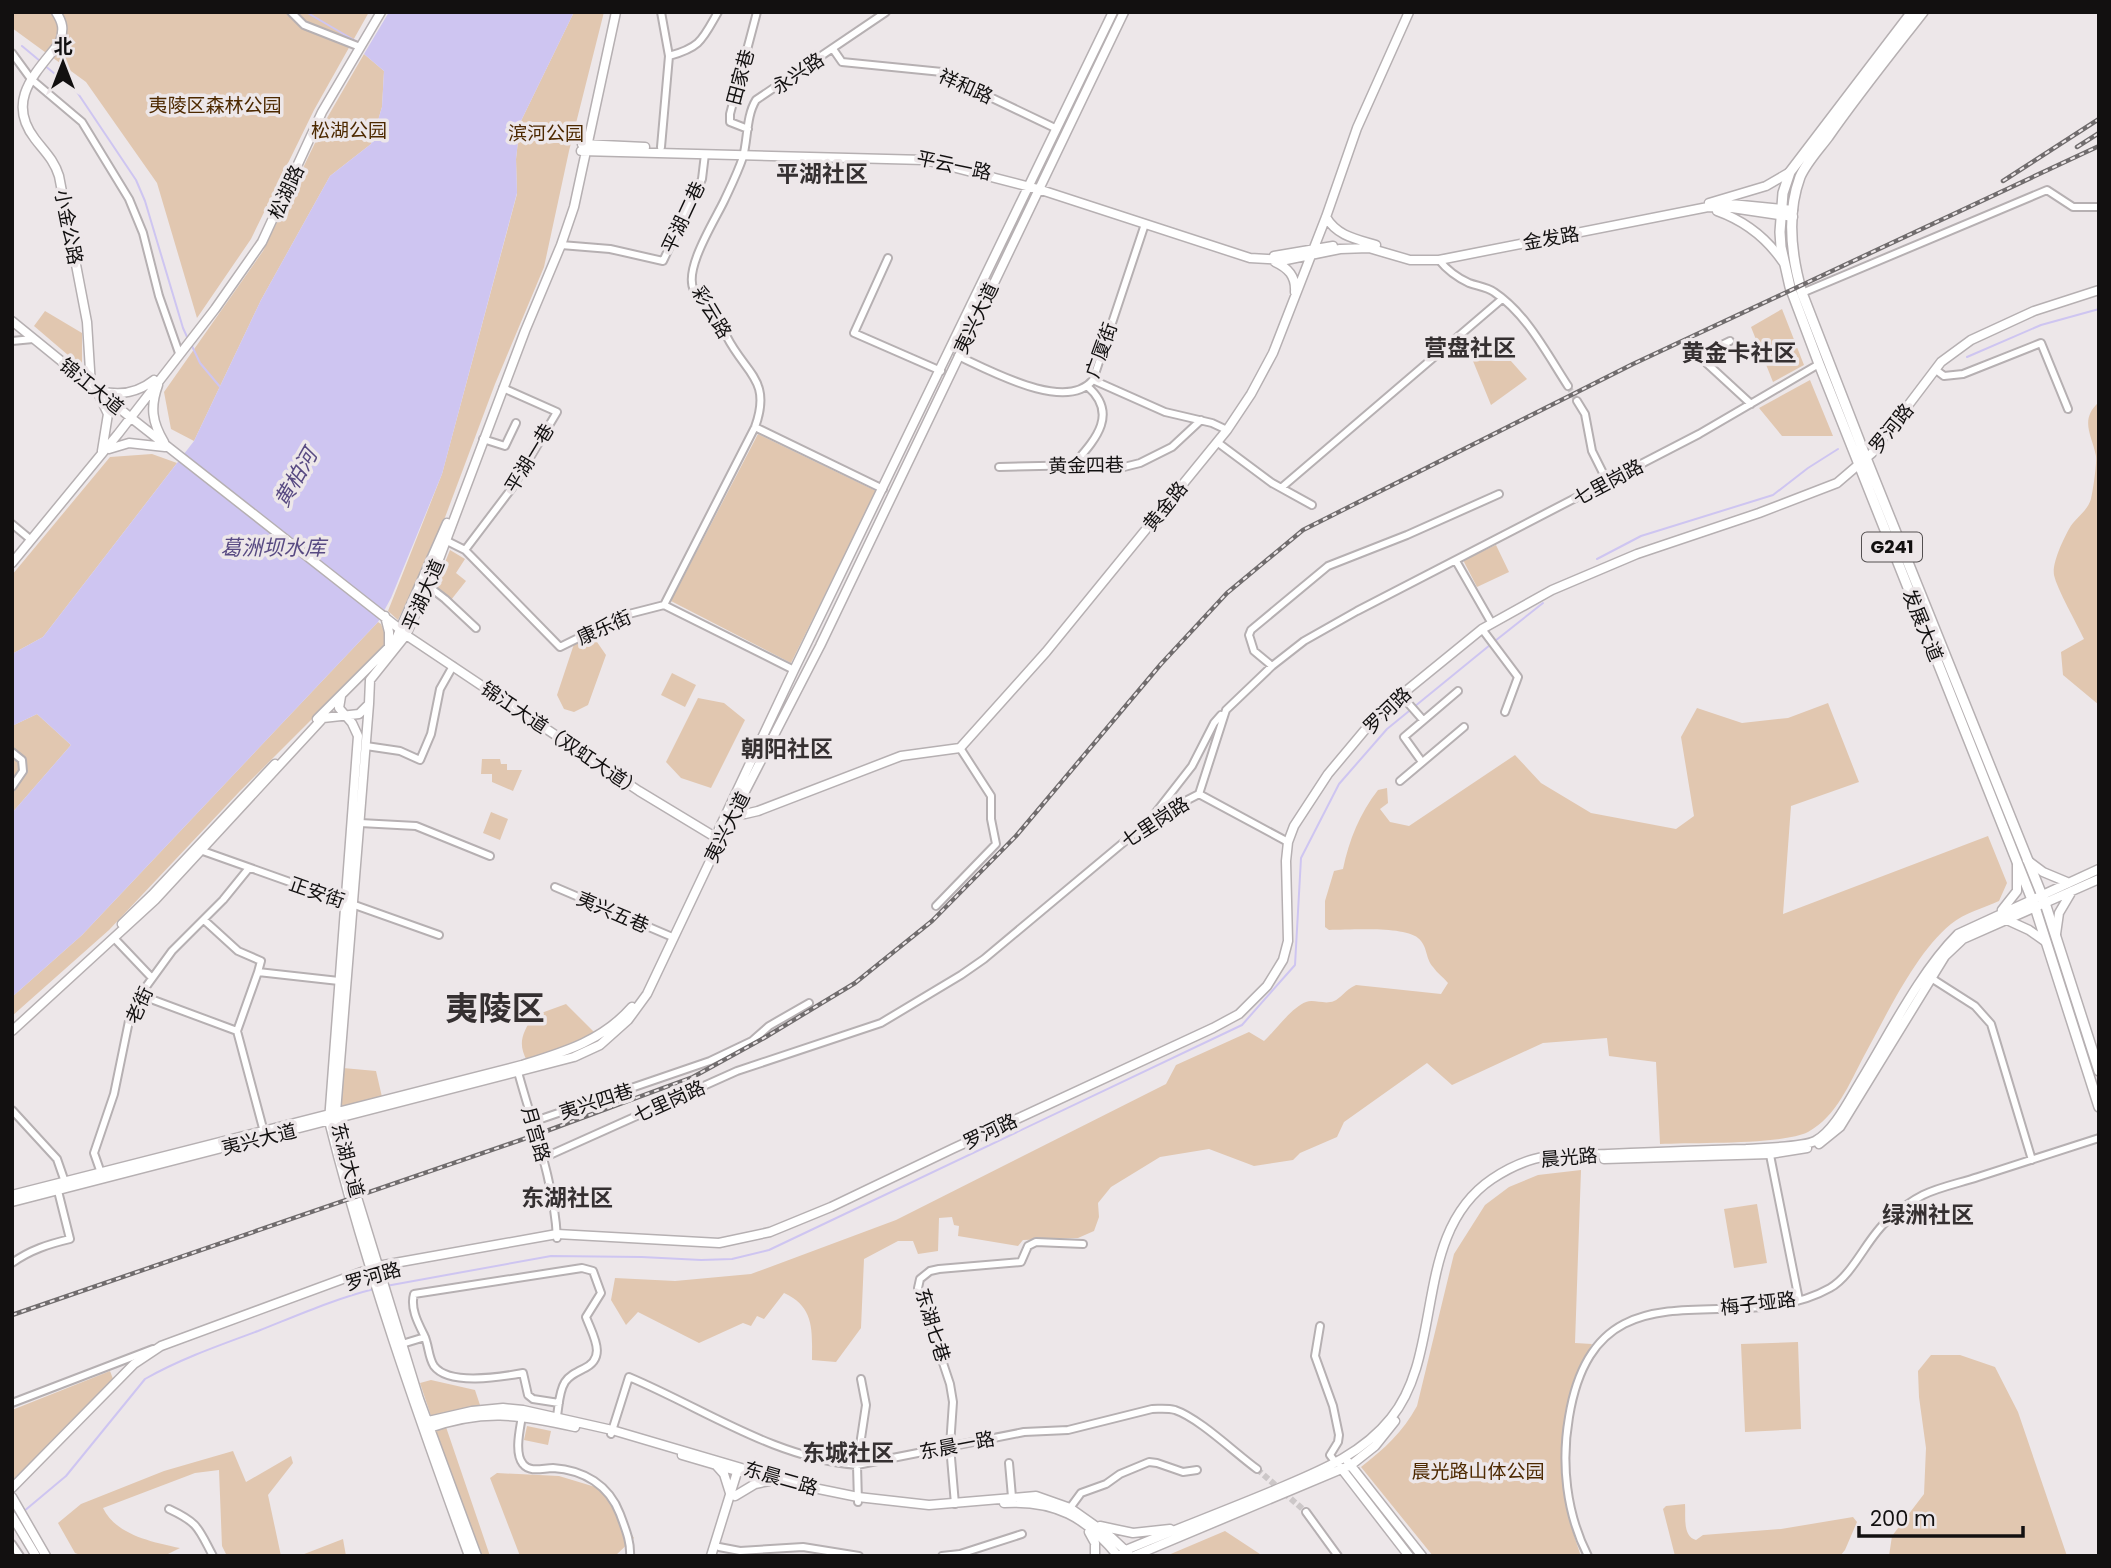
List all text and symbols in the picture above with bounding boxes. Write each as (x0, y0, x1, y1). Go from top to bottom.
north arrow (28, 28, 98, 98)
text: 北 (53, 33, 73, 60)
street label: 田家巷 (720, 46, 761, 108)
street label: 永兴路 (767, 46, 829, 101)
street label: 祥和路 (934, 63, 997, 110)
park label: 夷陵区森林公园 (148, 92, 282, 119)
park label: 松湖公园 (311, 117, 387, 144)
park label: 滨河公园 (508, 120, 584, 147)
street label: 平云一路 (914, 144, 994, 187)
district label: 平湖社区 (776, 158, 868, 190)
street label: 松湖路 (262, 161, 311, 224)
street label: 平湖二巷 (655, 177, 712, 257)
street label: 小金公路 (48, 187, 89, 267)
street label: 金发路 (1521, 220, 1582, 257)
street label: 夷兴大道 (948, 278, 1005, 358)
street label: 彩云路 (685, 281, 738, 344)
street label: 广厦街 (1079, 319, 1124, 382)
district label: 营盘社区 (1424, 332, 1516, 364)
district label: 黄金卡社区 (1682, 337, 1797, 369)
street label: 锦江大道 (54, 352, 130, 421)
street label: 罗河路 (1863, 398, 1920, 459)
street label: 平湖一巷 (498, 419, 561, 498)
water label: 黄柏河 (267, 440, 326, 512)
street label: 黄金四巷 (1048, 451, 1124, 480)
street label: 七里岗路 (1568, 453, 1648, 512)
street label: 黄金路 (1137, 476, 1194, 537)
road number: G241 (1862, 532, 1922, 562)
water label: 葛洲坝水库 (221, 533, 328, 562)
street label: 平湖大道 (396, 555, 451, 635)
street label: 发展大道 (1896, 585, 1949, 665)
street label: 康乐街 (573, 604, 636, 651)
street label: 锦江大道（双虹大道） (475, 675, 648, 804)
street label: 罗河路 (1357, 681, 1417, 740)
district label: 朝阳社区 (741, 733, 833, 765)
street label: 夷兴大道 (698, 787, 757, 867)
street label: 七里岗路 (1116, 790, 1195, 854)
street label: 正安街 (285, 870, 348, 915)
street label: 夷兴五巷 (573, 885, 653, 940)
street label: 老街 (119, 982, 160, 1028)
district label: 夷陵区 (446, 985, 545, 1032)
street label: 七里岗路 (629, 1074, 709, 1129)
street label: 夷兴四巷 (556, 1077, 636, 1126)
street label: 月宫路 (515, 1103, 556, 1165)
street label: 罗河路 (959, 1107, 1022, 1156)
street label: 夷兴大道 (219, 1117, 299, 1162)
street label: 东湖大道 (325, 1120, 370, 1200)
street label: 晨光路 (1539, 1142, 1599, 1173)
district label: 东湖社区 (521, 1182, 613, 1214)
district label: 绿洲社区 (1882, 1199, 1974, 1231)
street label: 罗河路 (342, 1256, 404, 1297)
street label: 东湖七巷 (908, 1285, 957, 1365)
street label: 梅子垭路 (1719, 1285, 1797, 1322)
street label: 东晨一路 (917, 1425, 997, 1466)
district label: 东城社区 (802, 1437, 894, 1469)
street label: 东晨二路 (741, 1455, 821, 1502)
park label: 晨光路山体公园 (1411, 1458, 1545, 1485)
scale bar (1859, 1494, 2024, 1538)
text: 200 m (1870, 1504, 1936, 1533)

